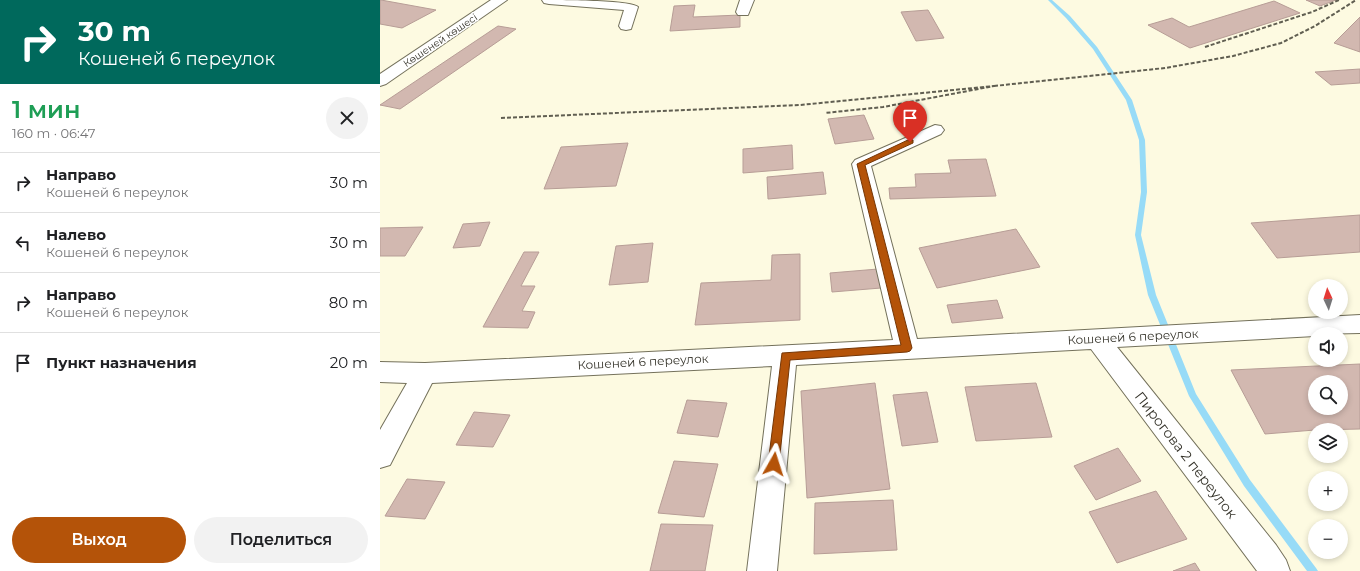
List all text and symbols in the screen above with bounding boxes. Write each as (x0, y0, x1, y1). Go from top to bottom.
street label: Көшеней көшесі (401, 11, 480, 70)
text: 30 m (78, 14, 151, 48)
icon: right (12, 16, 64, 68)
text: Кошеней 6 переулок (78, 48, 275, 70)
text: 1 мин (12, 95, 80, 124)
button: close (326, 97, 368, 139)
pin (893, 101, 927, 142)
icon: arrive (899, 107, 921, 129)
text: 160 m · 06:47 (12, 125, 95, 141)
text: Направо (46, 165, 116, 184)
icon: right (12, 172, 34, 194)
text: 30 m (330, 173, 368, 192)
text: Кошеней 6 переулок (46, 184, 188, 200)
text: Налево (46, 225, 106, 244)
icon: left (12, 232, 34, 254)
text: 30 m (330, 233, 368, 252)
text: Кошеней 6 переулок (46, 244, 188, 260)
north arrow (1308, 279, 1348, 319)
map controls (1308, 279, 1348, 559)
text: Направо (46, 285, 116, 304)
icon: right (12, 292, 34, 314)
text: 80 m (329, 293, 368, 312)
text: Кошеней 6 переулок (46, 304, 188, 320)
street label: Кошеней 6 переулок (1067, 326, 1199, 347)
button: sound (1308, 327, 1348, 367)
street label: Кошеней 6 переулок (577, 351, 709, 372)
icon: arrive (12, 352, 34, 374)
text: Пункт назначения (46, 353, 197, 372)
text: 20 m (330, 353, 368, 372)
button: search (1308, 375, 1348, 415)
street label: Пирогова 2 переулок (1131, 388, 1241, 522)
button: layers (1308, 423, 1348, 463)
position arrow (753, 443, 795, 485)
button: + (1308, 471, 1348, 511)
button: Выход (12, 517, 186, 563)
button: Поделиться (194, 517, 368, 563)
button: − (1308, 519, 1348, 559)

